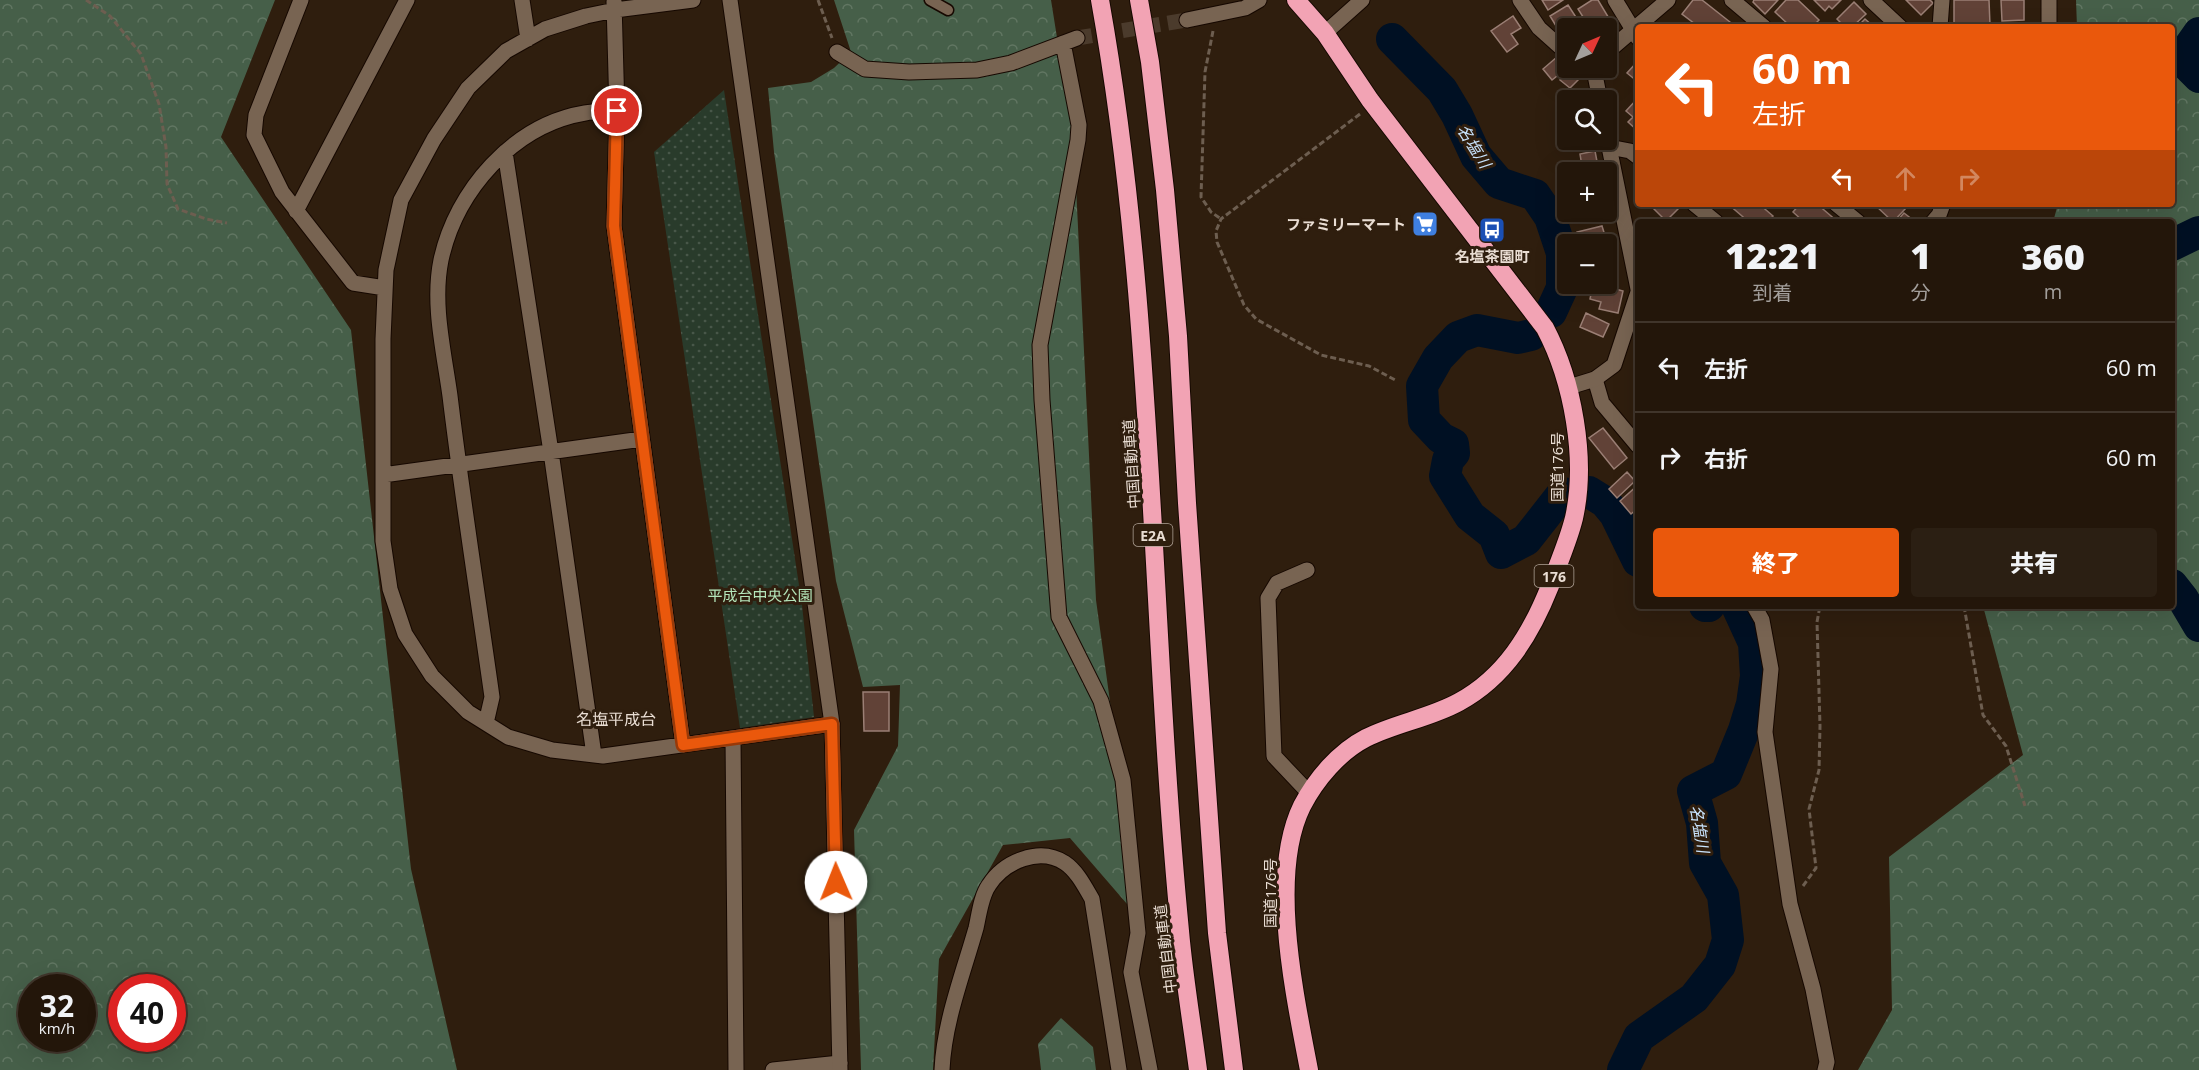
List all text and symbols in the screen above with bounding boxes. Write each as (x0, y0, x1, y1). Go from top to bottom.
north arrow (1557, 18, 1617, 78)
map controls (1557, 18, 1617, 294)
text: 60 m (1752, 39, 1852, 96)
icon: left (1653, 48, 1731, 126)
pin (591, 85, 642, 136)
button: search (1557, 90, 1617, 150)
icon: arrive (600, 94, 633, 127)
text: 左折 (1752, 95, 1806, 132)
water label: 名塩川 (1452, 120, 1497, 174)
button: + (1557, 162, 1617, 222)
icon: left (1826, 162, 1859, 195)
icon: ahead (1889, 162, 1922, 195)
icon: right (1952, 162, 1985, 195)
supermarket icon: ファミリーマート (1410, 209, 1440, 239)
place label: ファミリーマート (1286, 214, 1406, 234)
bus stop icon: 名塩茶園町 (1477, 215, 1507, 245)
text: 12:21 (1725, 231, 1820, 280)
text: 1 (1910, 231, 1931, 280)
text: 360 (2021, 232, 2085, 281)
button: − (1557, 234, 1617, 294)
place label: 名塩茶園町 (1454, 246, 1530, 266)
text: m (2044, 278, 2062, 305)
text: 到着 (1753, 279, 1793, 306)
text: 分 (1911, 279, 1931, 306)
icon: left (1653, 351, 1686, 384)
text: 60 m (2106, 352, 2157, 382)
text: 左折 (1704, 353, 1748, 383)
street label: 中国自動車道 (1118, 418, 1144, 510)
street label: 国道176号 (1547, 432, 1567, 502)
icon: right (1653, 441, 1686, 474)
text: 60 m (2106, 442, 2157, 472)
text: 右折 (1704, 443, 1748, 473)
road number: E2A (1134, 524, 1172, 546)
button: 終了 (1653, 528, 1899, 597)
button: 共有 (1911, 528, 2157, 597)
road number: 176 (1534, 565, 1574, 587)
park label: 平成台中央公園 (707, 585, 813, 605)
district label: 名塩平成台 (576, 708, 656, 730)
water label: 名塩川 (1685, 804, 1715, 856)
position arrow (804, 850, 868, 914)
street label: 国道176号 (1260, 858, 1280, 928)
street label: 中国自動車道 (1150, 903, 1180, 995)
speed limit sign: 40 (108, 974, 186, 1052)
text: 32 (40, 985, 74, 1026)
text: km/h (39, 1018, 75, 1038)

